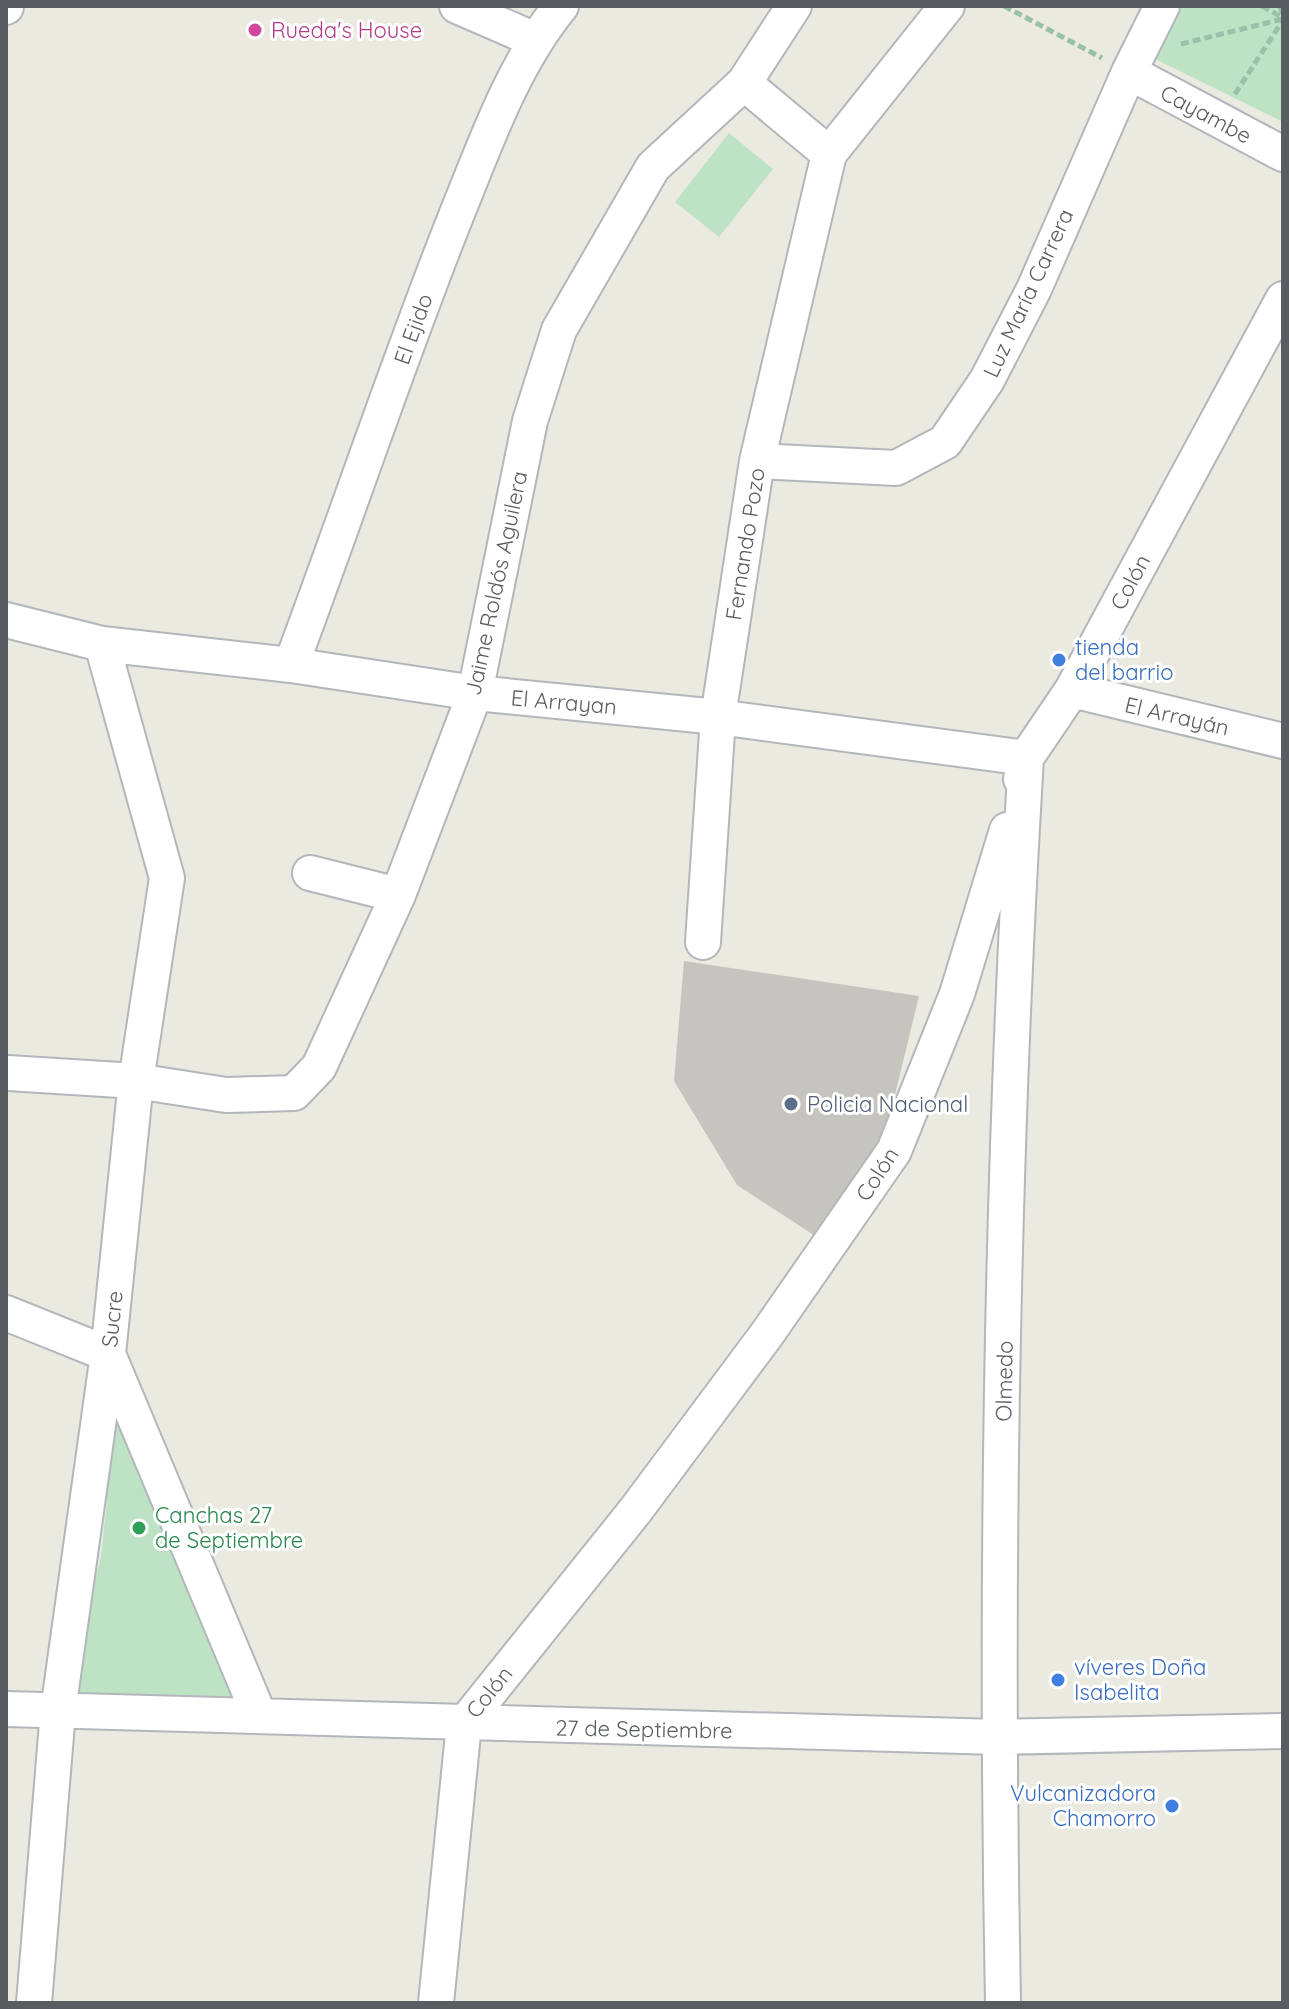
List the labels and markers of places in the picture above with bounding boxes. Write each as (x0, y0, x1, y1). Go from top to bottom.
place label: Rueda's House (271, 16, 422, 44)
marker: Rueda's House (246, 21, 264, 39)
place label: tienda del barrio (1075, 633, 1173, 686)
marker: tienda del barrio (1050, 651, 1068, 669)
place label: Policia Nacional (807, 1090, 968, 1118)
marker: Policia Nacional (782, 1095, 800, 1113)
place label: Canchas 27 de Septiembre (155, 1501, 303, 1554)
marker: Canchas 27 de Septiembre (130, 1519, 148, 1537)
place label: víveres Doña Isabelita (1074, 1653, 1206, 1706)
marker: víveres Doña Isabelita (1049, 1671, 1067, 1689)
place label: Vulcanizadora Chamorro (1010, 1779, 1156, 1832)
marker: Vulcanizadora Chamorro (1163, 1797, 1181, 1815)

